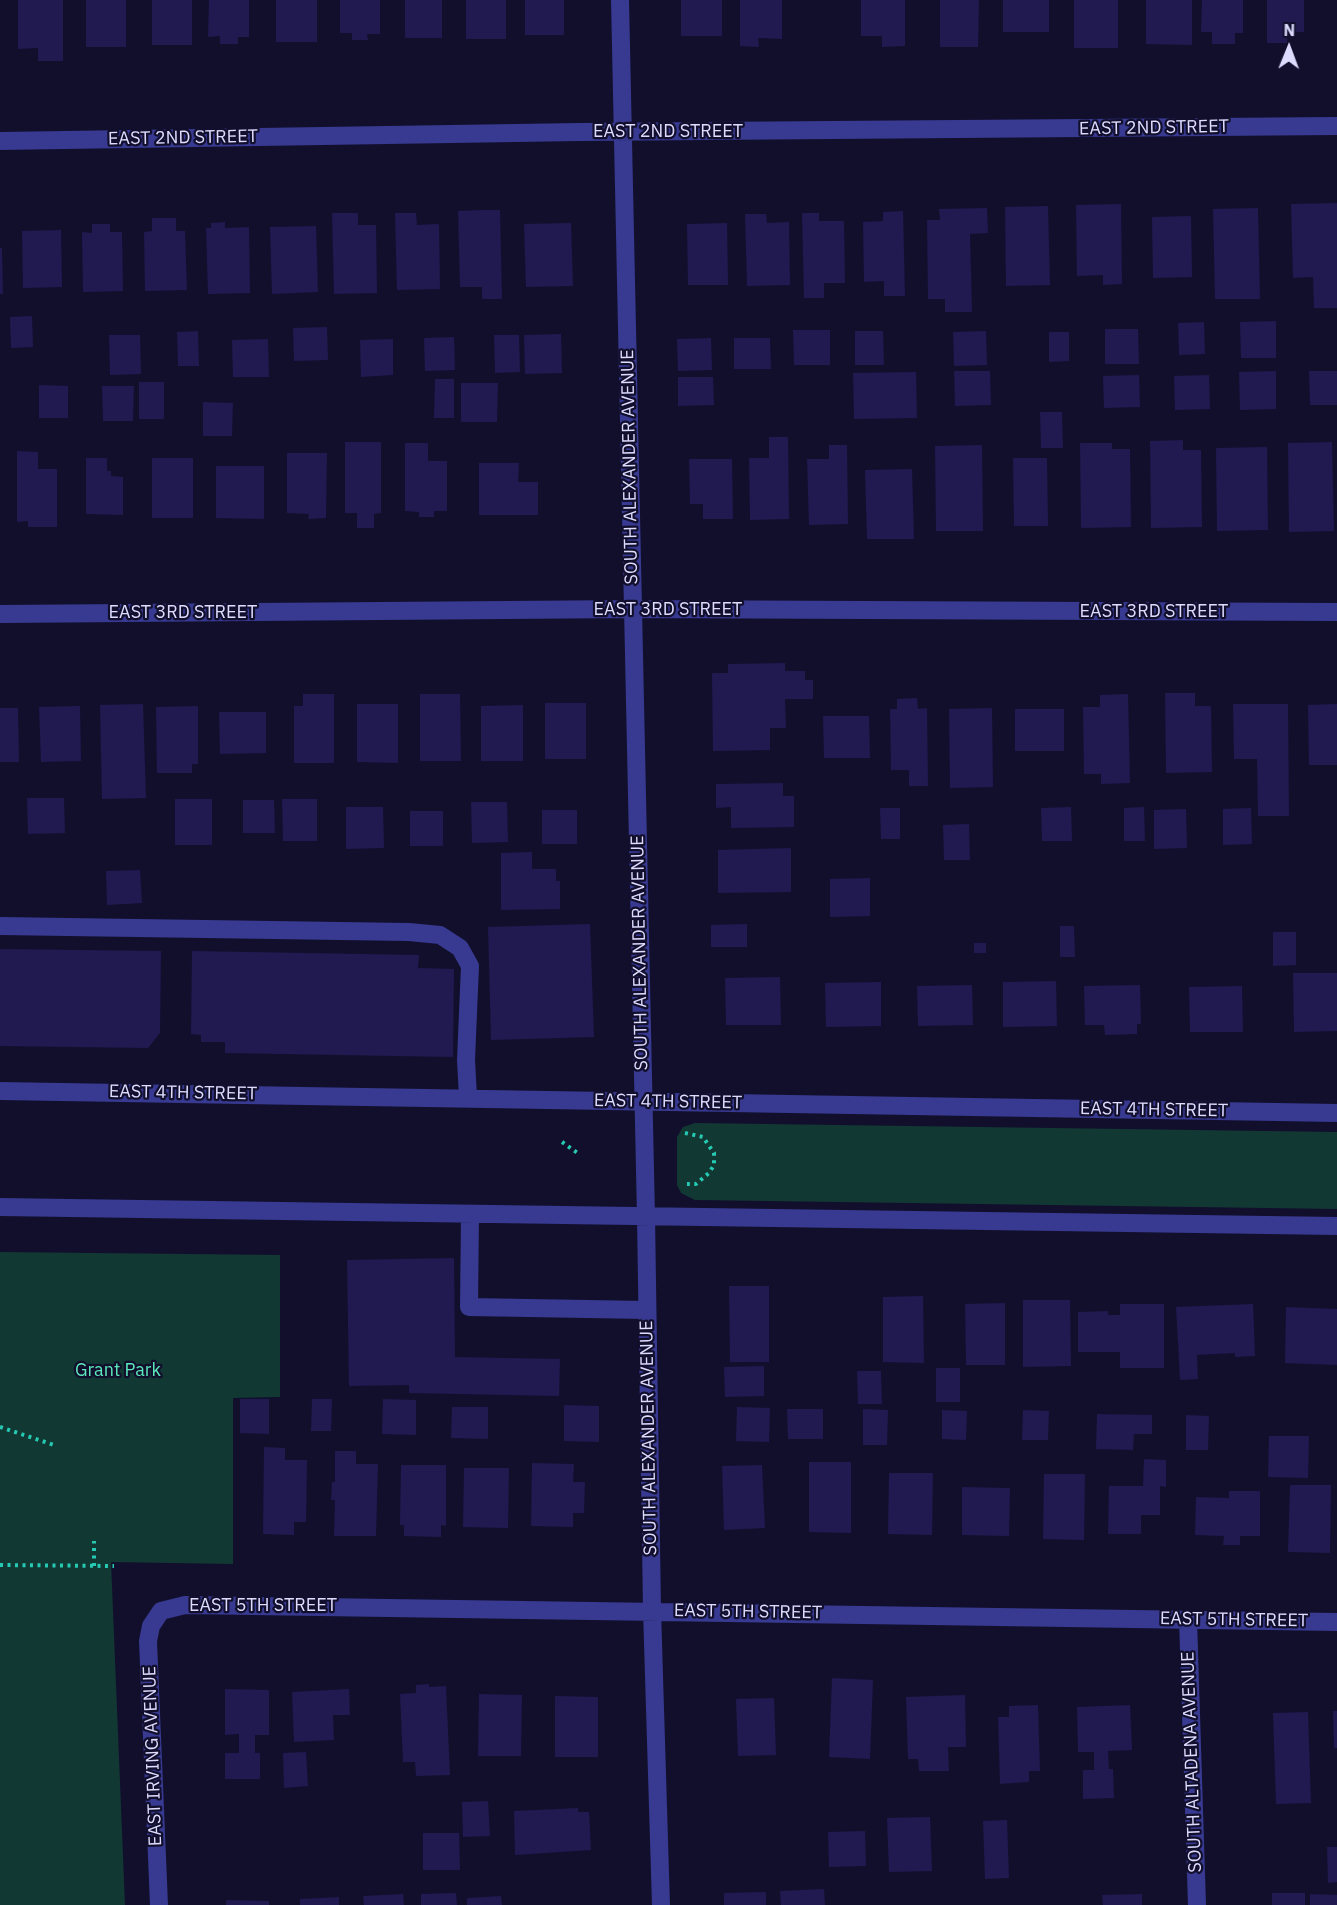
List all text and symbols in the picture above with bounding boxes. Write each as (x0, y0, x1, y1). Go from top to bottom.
north arrow (1259, 18, 1319, 78)
text: N (1283, 20, 1295, 40)
street label: EAST 2ND STREET (1079, 116, 1229, 140)
street label: EAST 2ND STREET (593, 121, 743, 143)
street label: EAST 2ND STREET (108, 126, 258, 150)
street label: SOUTH ALEXANDER AVENUE (617, 349, 643, 585)
street label: EAST 3RD STREET (594, 599, 742, 621)
street label: EAST 3RD STREET (1080, 601, 1228, 623)
street label: EAST 3RD STREET (109, 602, 257, 624)
street label: SOUTH ALEXANDER AVENUE (627, 835, 653, 1071)
street label: EAST 4TH STREET (109, 1081, 257, 1105)
street label: EAST 4TH STREET (594, 1090, 742, 1114)
street label: EAST 4TH STREET (1080, 1098, 1228, 1122)
street label: SOUTH ALEXANDER AVENUE (636, 1320, 662, 1556)
park label: Grant Park (75, 1360, 161, 1382)
street label: EAST 5TH STREET (189, 1595, 337, 1617)
street label: EAST 5TH STREET (674, 1600, 822, 1624)
street label: EAST 5TH STREET (1160, 1608, 1308, 1632)
street label: SOUTH ALTADENA AVENUE (1177, 1651, 1207, 1873)
street label: EAST IRVING AVENUE (139, 1665, 167, 1847)

